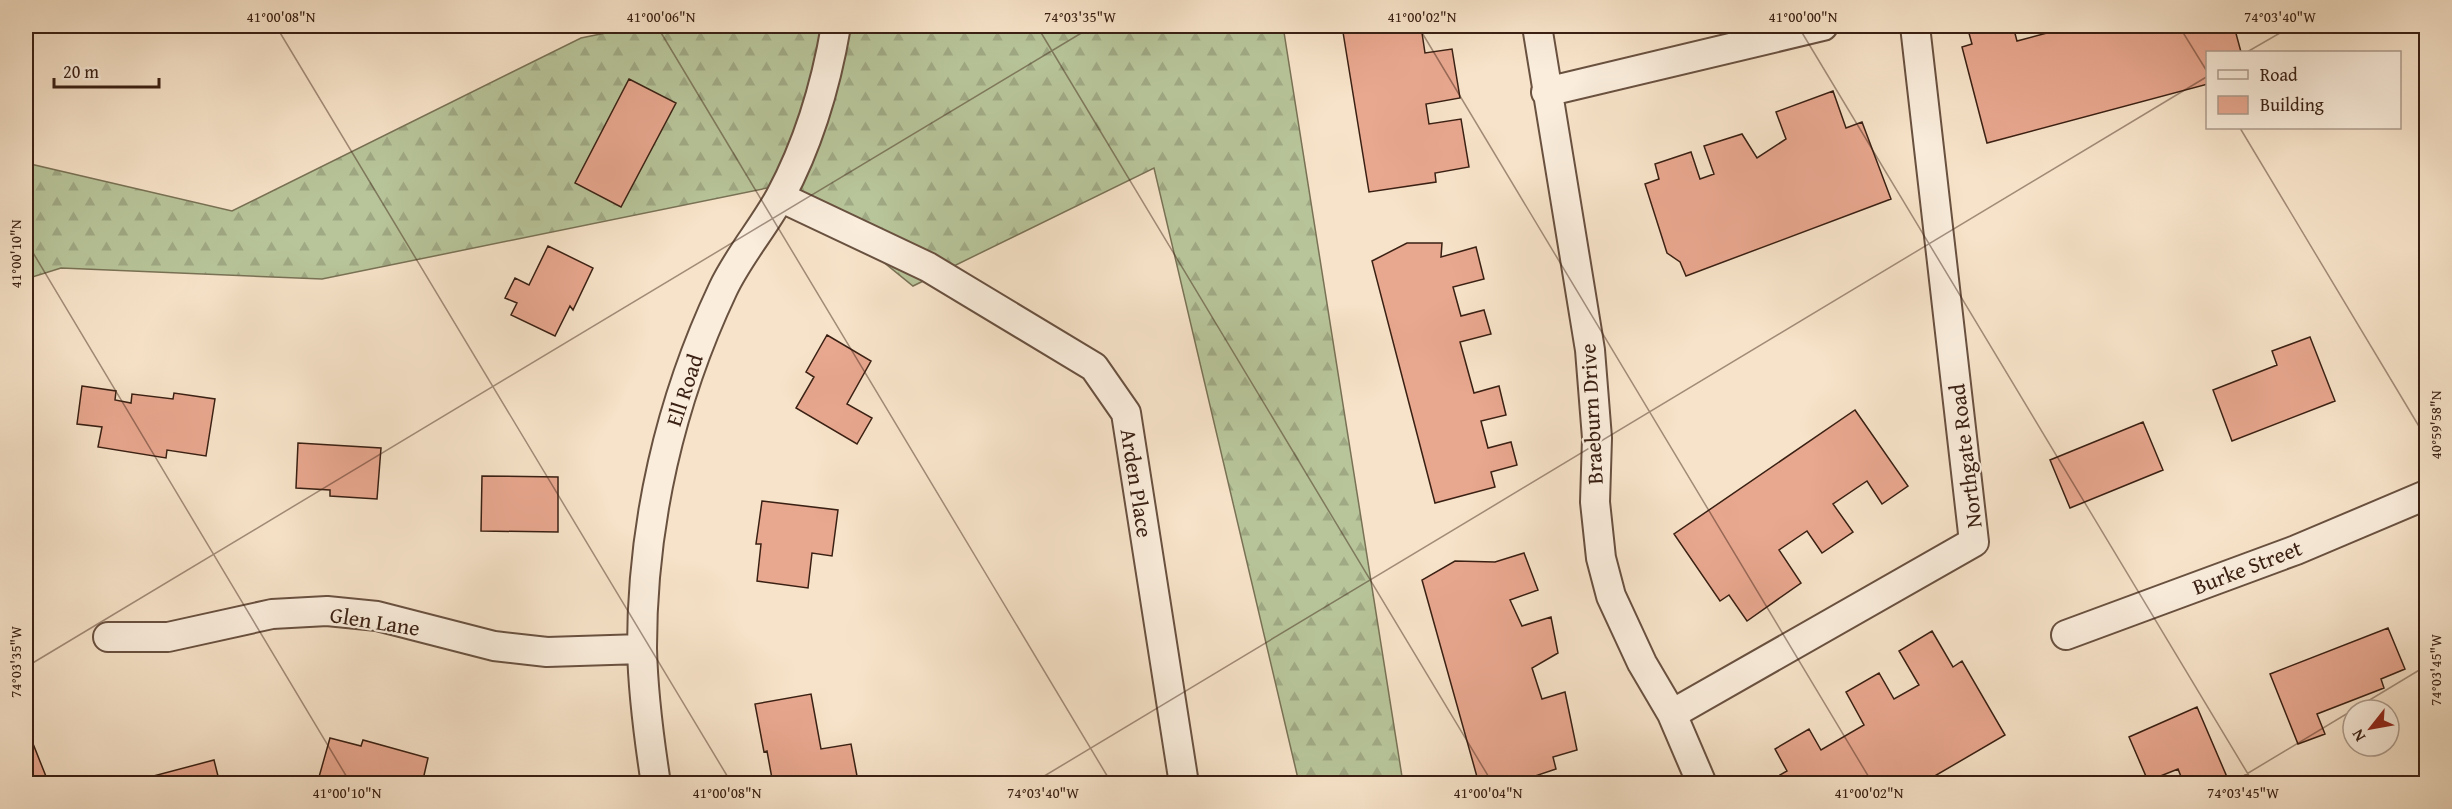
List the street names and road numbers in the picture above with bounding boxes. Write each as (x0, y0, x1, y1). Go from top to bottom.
street label: Braeburn Drive (1571, 343, 1611, 485)
street label: Ell Road (657, 349, 711, 430)
street label: Northgate Road (1940, 382, 1990, 530)
street label: Arden Place (1113, 426, 1161, 540)
street label: Burke Street (2188, 531, 2307, 603)
street label: Glen Lane (328, 598, 422, 644)

